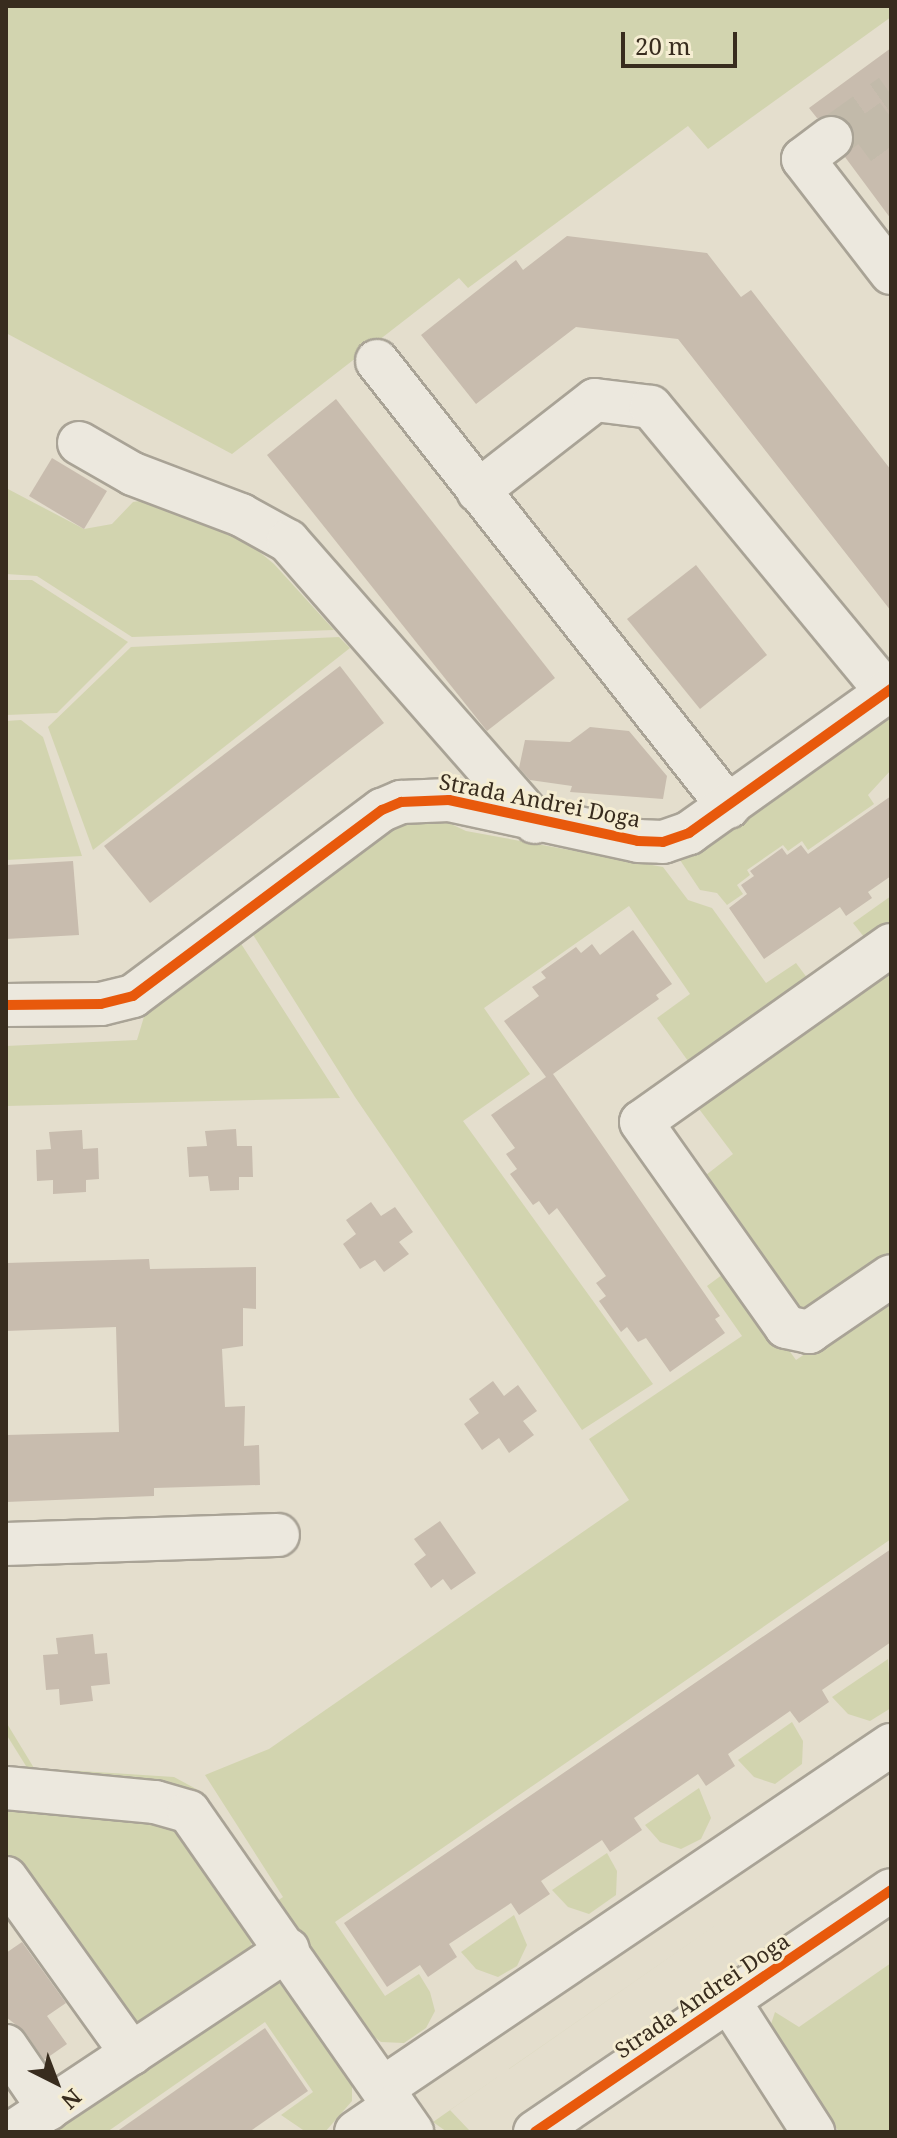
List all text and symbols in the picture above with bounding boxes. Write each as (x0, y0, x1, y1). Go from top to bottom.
scale bar (625, 16, 741, 66)
text: 20 m (635, 29, 691, 62)
street label: Strada Andrei Doga (437, 768, 643, 832)
street label: Strada Andrei Doga (610, 1927, 794, 2063)
north arrow (16, 2042, 96, 2122)
text: N (56, 2083, 89, 2117)

